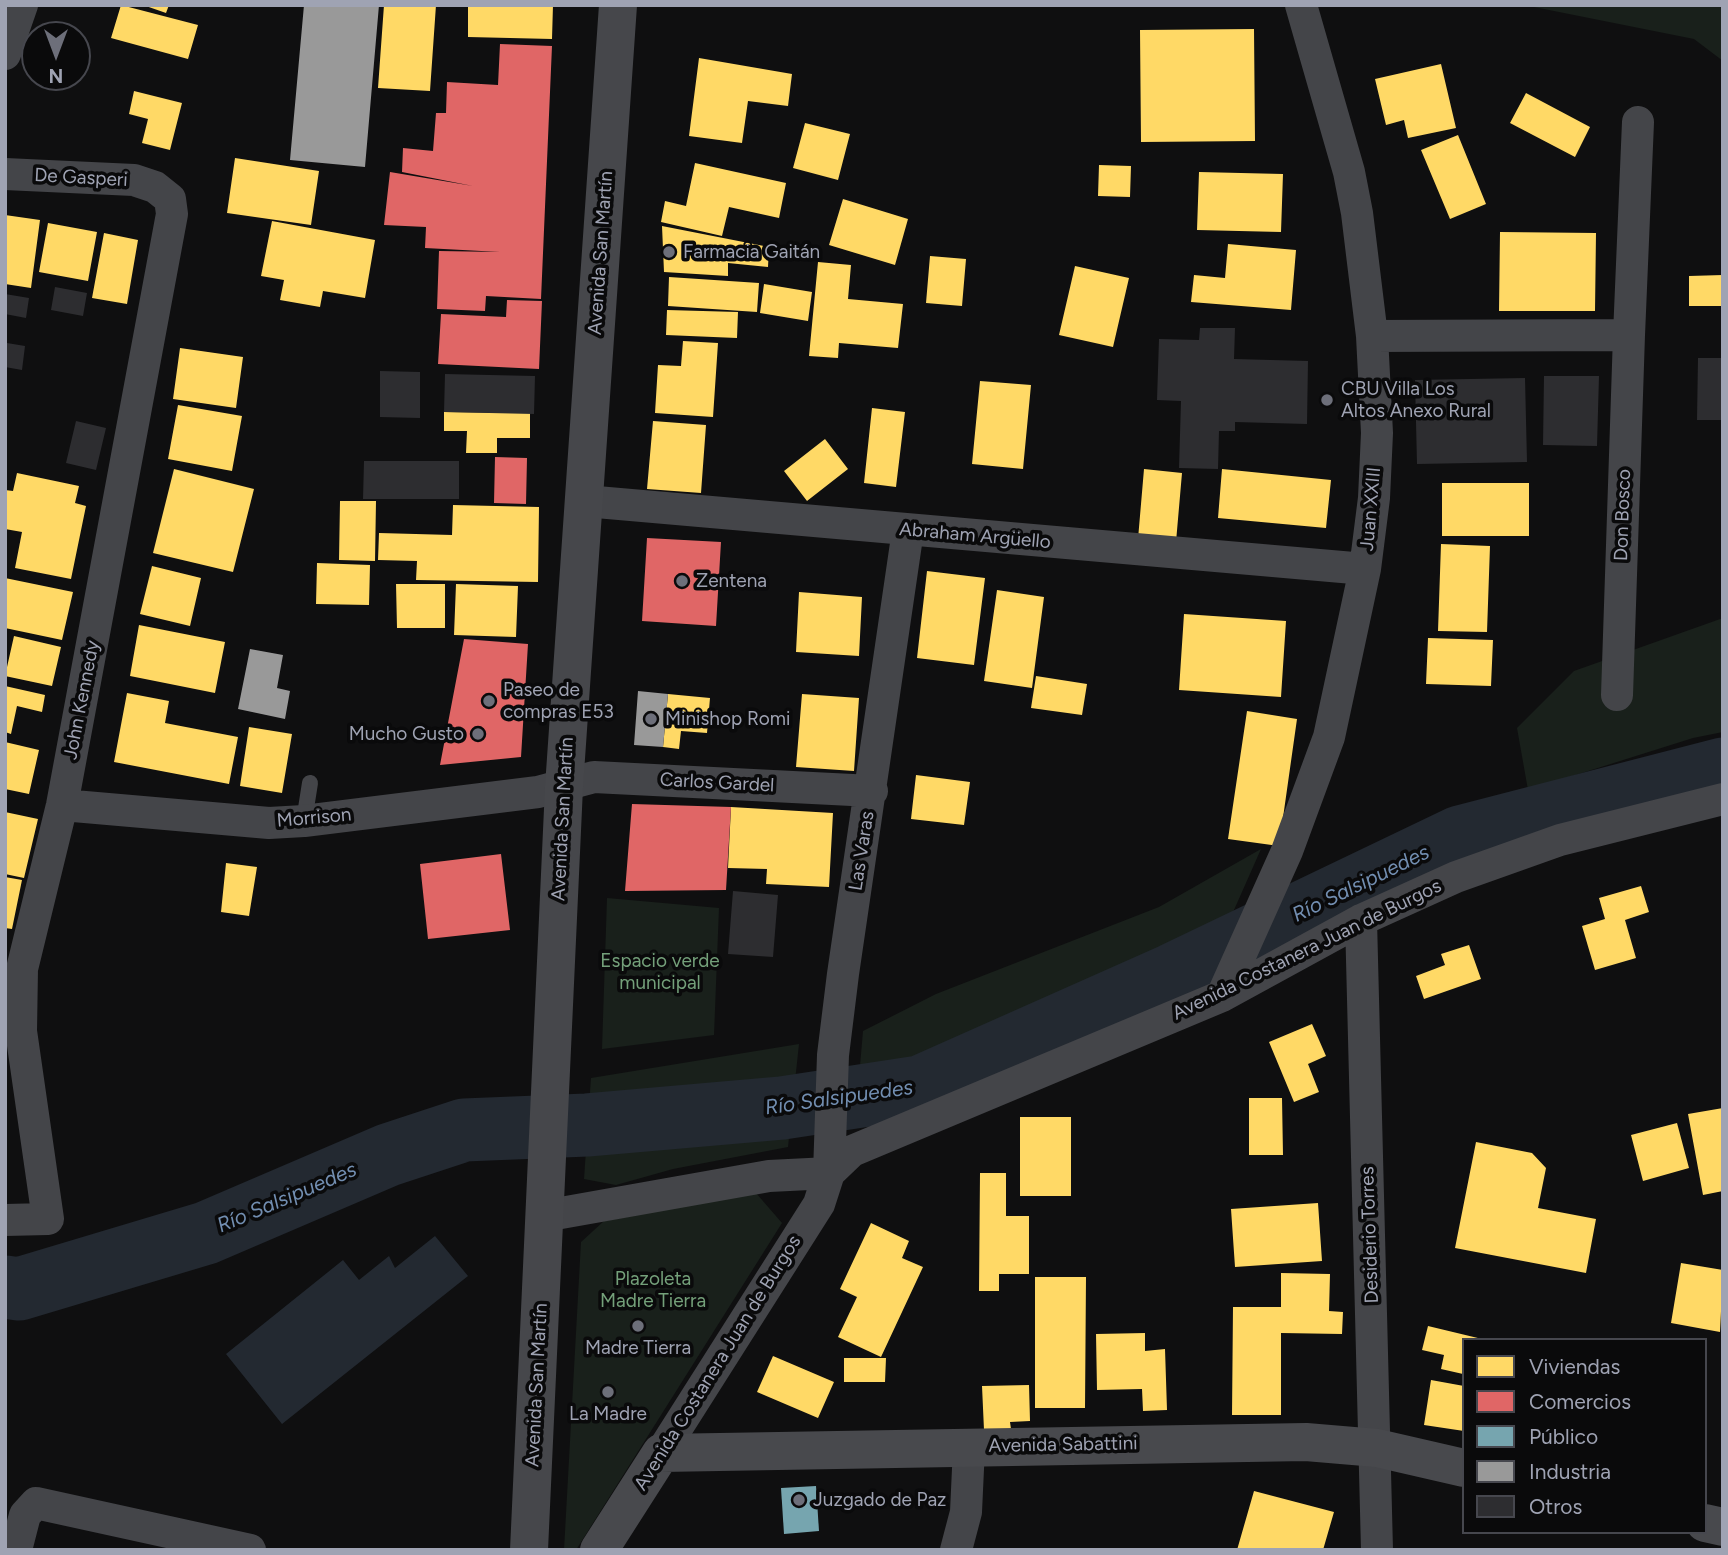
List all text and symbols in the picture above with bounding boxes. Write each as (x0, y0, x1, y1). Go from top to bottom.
north arrow (21, 21, 91, 91)
text: N (49, 64, 63, 87)
street label: De Gasperi (34, 164, 128, 192)
street label: Avenida San Martín (584, 170, 618, 336)
place label: Farmacia Gaitán (683, 241, 820, 263)
marker: Farmacia Gaitán (661, 244, 677, 260)
place label: CBU Villa Los Altos Anexo Rural (1341, 378, 1491, 422)
marker: CBU Villa Los Altos Anexo Rural (1319, 392, 1335, 408)
street label: Juan XXIII (1356, 466, 1386, 552)
street label: Don Bosco (1610, 469, 1636, 561)
street label: Abraham Argüello (898, 518, 1052, 554)
place label: Zentena (696, 570, 767, 592)
marker: Zentena (674, 573, 690, 589)
street label: John Kennedy (59, 638, 105, 762)
place label: Paseo de compras E53 (503, 679, 614, 723)
marker: Paseo de compras E53 (481, 693, 497, 709)
place label: Minishop Romi (665, 708, 790, 730)
marker: Minishop Romi (643, 711, 659, 727)
place label: Mucho Gusto (349, 723, 464, 745)
marker: Mucho Gusto (470, 726, 486, 742)
street label: Avenida San Martín (547, 736, 579, 902)
street label: Carlos Gardel (659, 769, 775, 797)
street label: Morrison (276, 803, 352, 833)
street label: Las Varas (844, 810, 880, 892)
water label: Río Salsipuedes (1288, 840, 1434, 928)
street label: Avenida Costanera Juan de Burgos (1169, 875, 1445, 1025)
park label: Espacio verde municipal (600, 950, 720, 994)
water label: Río Salsipuedes (763, 1075, 915, 1121)
water label: Río Salsipuedes (213, 1157, 361, 1239)
street label: Desiderio Torres (1356, 1166, 1384, 1304)
street label: Avenida Costanera Juan de Burgos (630, 1231, 806, 1495)
park label: Plazoleta Madre Tierra (600, 1268, 706, 1312)
street label: Avenida San Martín (521, 1302, 553, 1468)
marker: Madre Tierra (630, 1318, 646, 1334)
place label: Madre Tierra (585, 1337, 691, 1359)
legend (1462, 1338, 1707, 1534)
text: Viviendas (1529, 1354, 1620, 1379)
marker: La Madre (600, 1384, 616, 1400)
text: Comercios (1529, 1389, 1631, 1414)
place label: La Madre (569, 1403, 647, 1425)
text: Público (1529, 1424, 1598, 1449)
street label: Avenida Sabattini (988, 1432, 1138, 1458)
text: Industria (1529, 1459, 1611, 1484)
place label: Juzgado de Paz (813, 1489, 946, 1511)
marker: Juzgado de Paz (791, 1492, 807, 1508)
text: Otros (1529, 1494, 1582, 1519)

